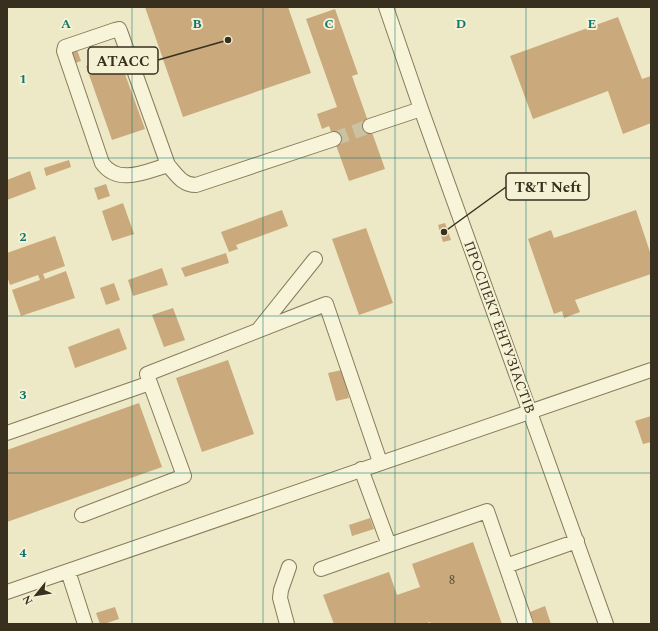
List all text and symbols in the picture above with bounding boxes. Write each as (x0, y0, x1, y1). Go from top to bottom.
text: A (61, 14, 71, 34)
text: B (192, 14, 202, 34)
text: C (324, 14, 334, 34)
text: D (456, 14, 466, 34)
text: E (588, 14, 597, 34)
callout: АТАСС (88, 47, 158, 74)
text: АТАСС (96, 50, 150, 73)
text: 1 (19, 69, 27, 89)
callout: T&T Neft (506, 173, 589, 200)
text: T&T Neft (514, 176, 582, 199)
text: 2 (19, 227, 27, 247)
street label: ПРОСПЕКТ ЕНТУЗІАСТІВ (458, 238, 541, 416)
text: 3 (19, 385, 27, 405)
text: 4 (19, 543, 27, 563)
house number: 8 (449, 571, 455, 590)
north arrow (16, 575, 56, 615)
text: N (18, 592, 37, 608)

